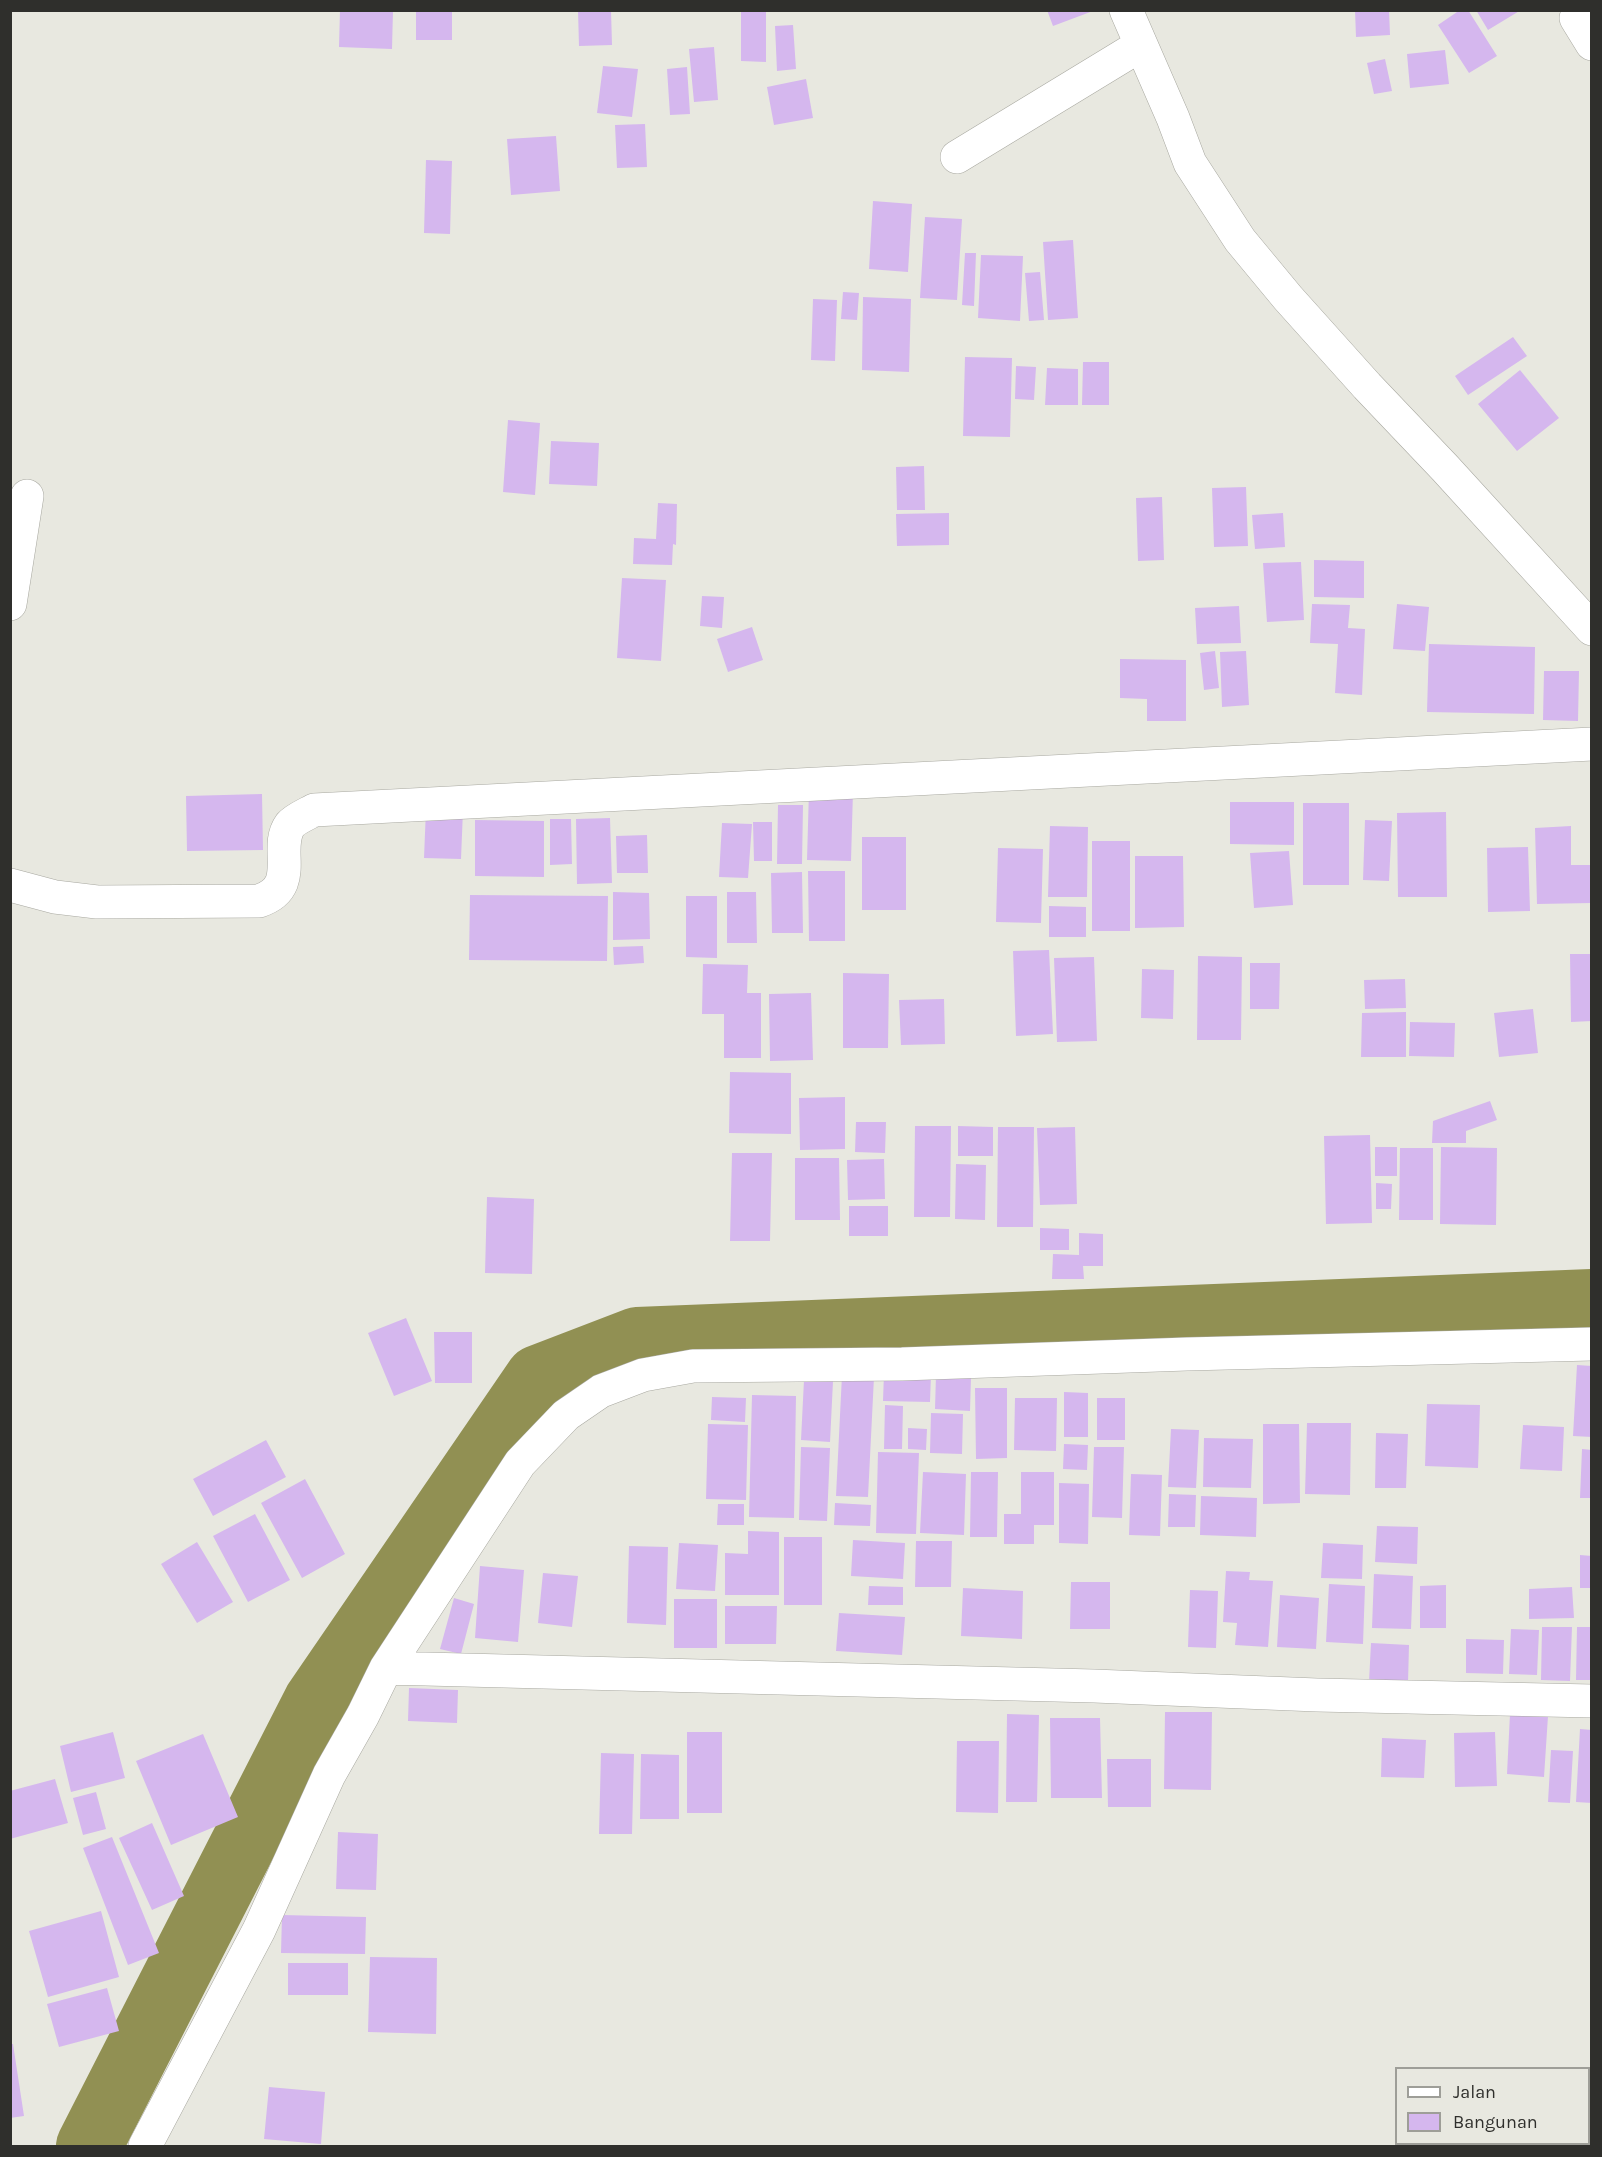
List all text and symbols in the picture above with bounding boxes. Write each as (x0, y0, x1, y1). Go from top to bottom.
legend (1395, 2067, 1590, 2145)
text: Jalan (1453, 2081, 1496, 2103)
text: Bangunan (1453, 2111, 1538, 2133)

